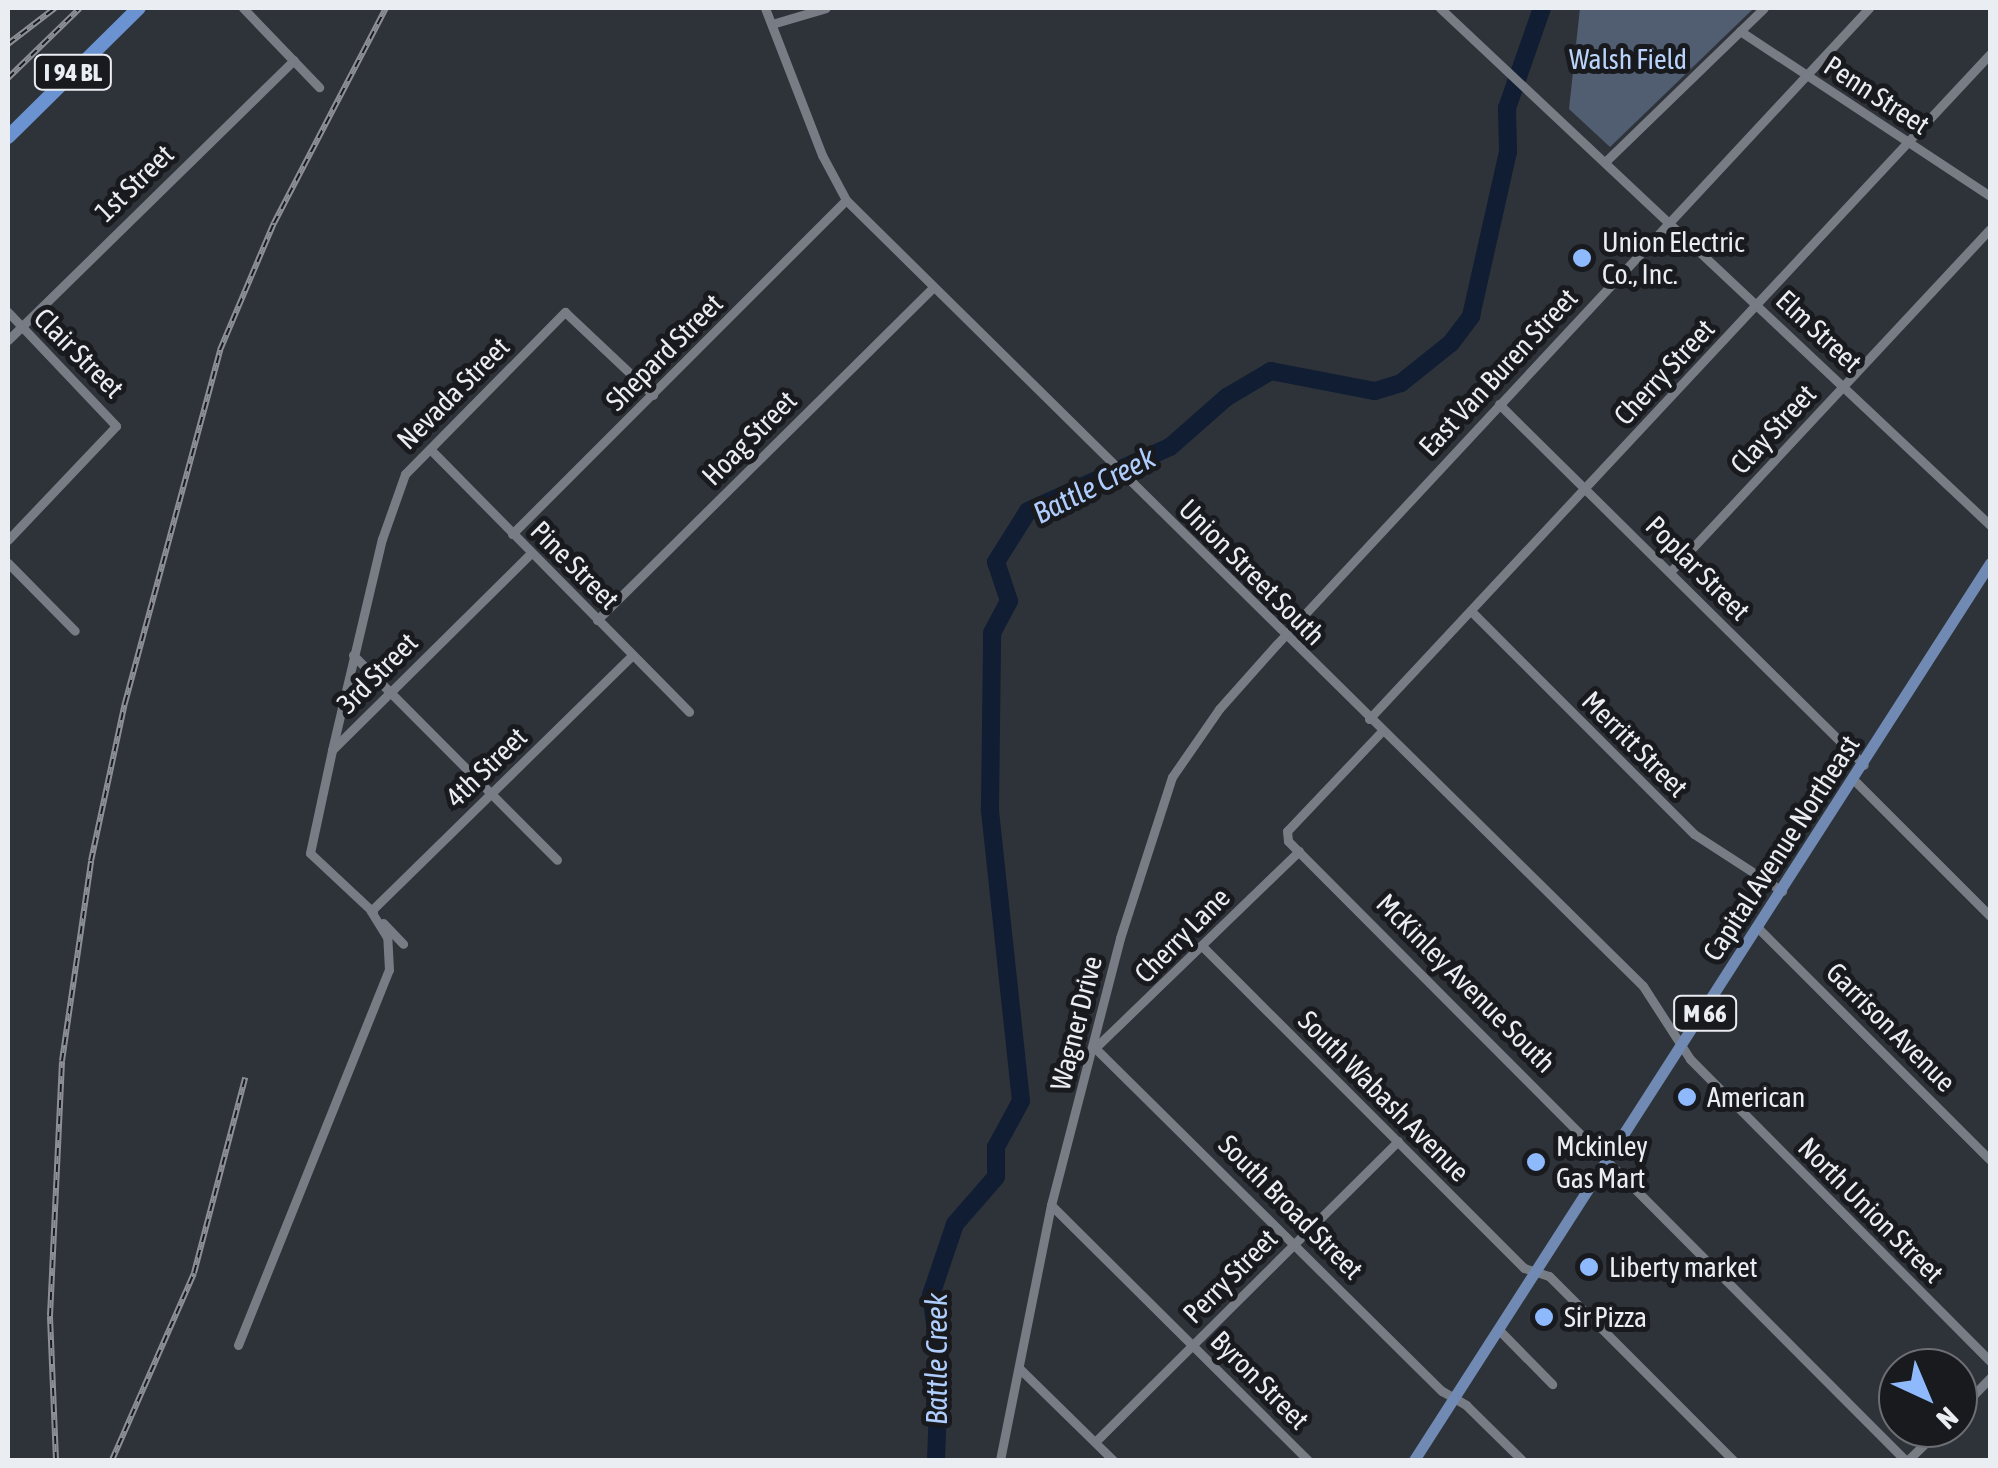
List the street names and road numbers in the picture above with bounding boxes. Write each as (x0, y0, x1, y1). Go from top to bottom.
street label: Penn Street (1818, 49, 1936, 141)
road number: I 94 BL (33, 52, 113, 92)
street label: 1st Street (88, 137, 180, 229)
street label: East Van Buren Street (1412, 281, 1584, 463)
street label: Elm Street (1769, 283, 1869, 379)
street label: Shepard Street (599, 287, 729, 417)
street label: Clair Street (27, 301, 131, 405)
street label: Cherry Street (1607, 312, 1721, 432)
street label: Nevada Street (390, 330, 516, 456)
street label: Clay Street (1723, 377, 1823, 481)
street label: Hoag Street (695, 384, 803, 492)
street label: Union Street South (1172, 492, 1332, 652)
street label: Poplar Street (1639, 509, 1757, 627)
street label: Pine Street (524, 514, 626, 616)
street label: 3rd Street (330, 626, 424, 720)
street label: Merritt Street (1575, 684, 1695, 804)
street label: 4th Street (438, 720, 534, 814)
street label: Capital Avenue Northeast (1696, 729, 1866, 967)
street label: Cherry Lane (1127, 880, 1237, 990)
street label: McKinley Avenue South (1370, 887, 1562, 1079)
street label: Wagner Drive (1043, 952, 1109, 1094)
street label: Garrison Avenue (1819, 955, 1963, 1099)
road number: M 66 (1672, 993, 1738, 1033)
street label: South Wabash Avenue (1292, 1004, 1476, 1188)
street label: South Broad Street (1212, 1128, 1370, 1286)
street label: North Union Street (1791, 1130, 1951, 1290)
street label: Perry Street (1176, 1222, 1284, 1330)
street label: Byron Street (1204, 1324, 1316, 1436)

